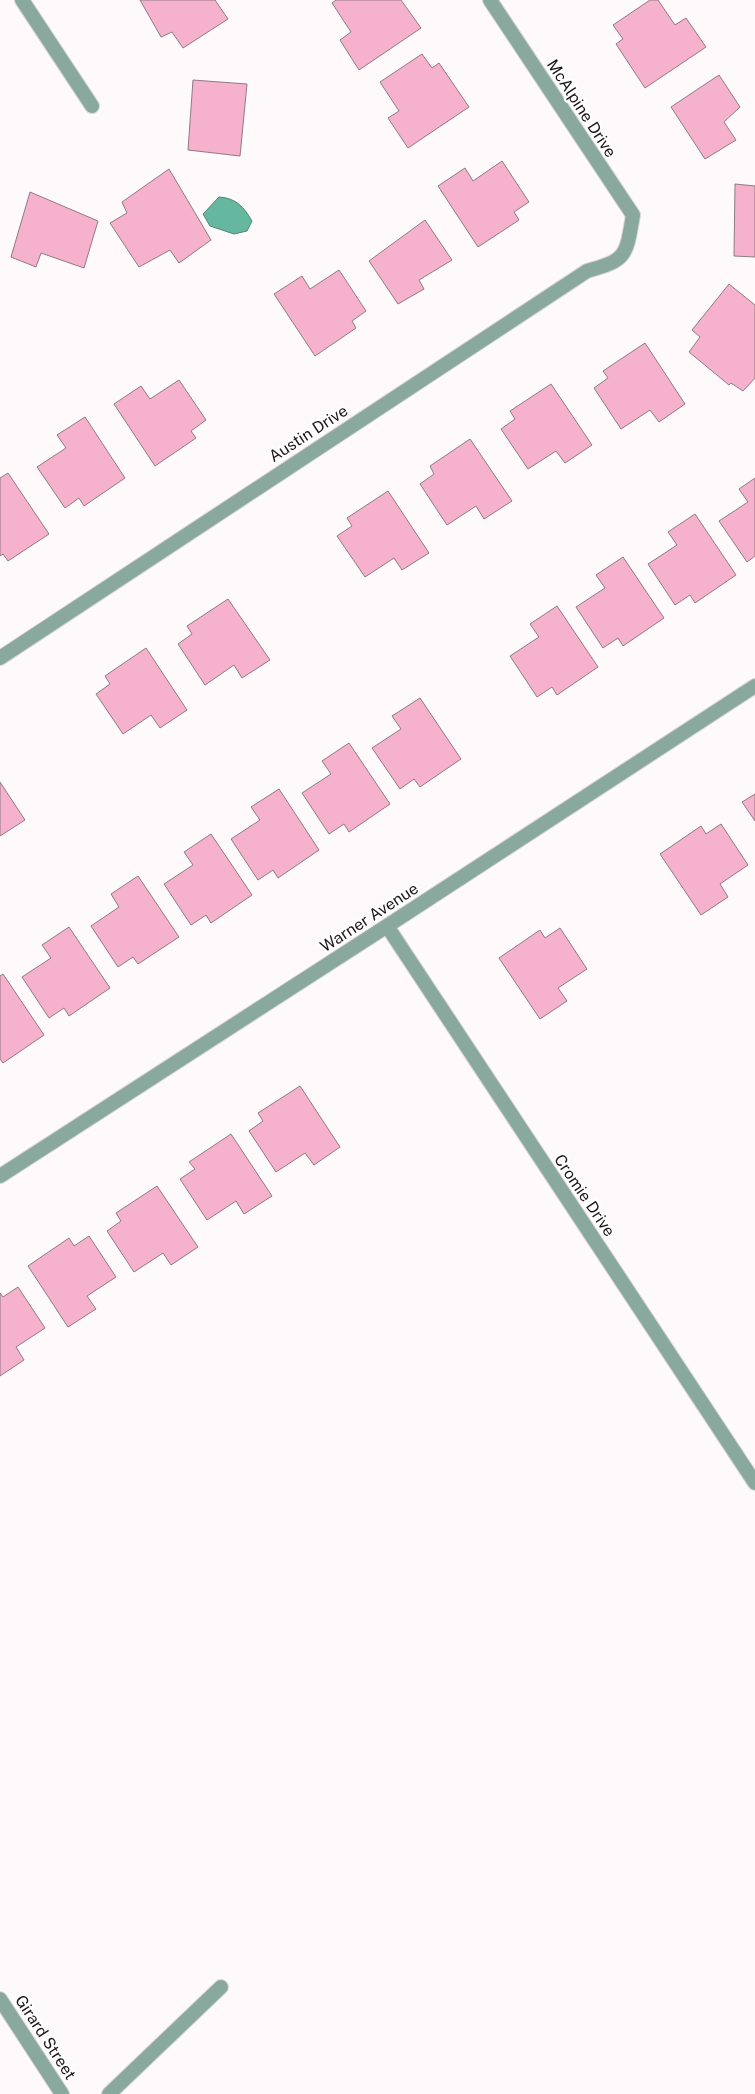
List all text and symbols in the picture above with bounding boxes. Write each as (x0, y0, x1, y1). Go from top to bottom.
street label: McAlpine Drive (543, 56, 620, 161)
street label: Austin Drive (265, 401, 351, 466)
street label: Warner Avenue (317, 879, 422, 956)
street label: Cromie Drive (550, 1151, 619, 1240)
street label: Girard Street (11, 1991, 80, 2083)

